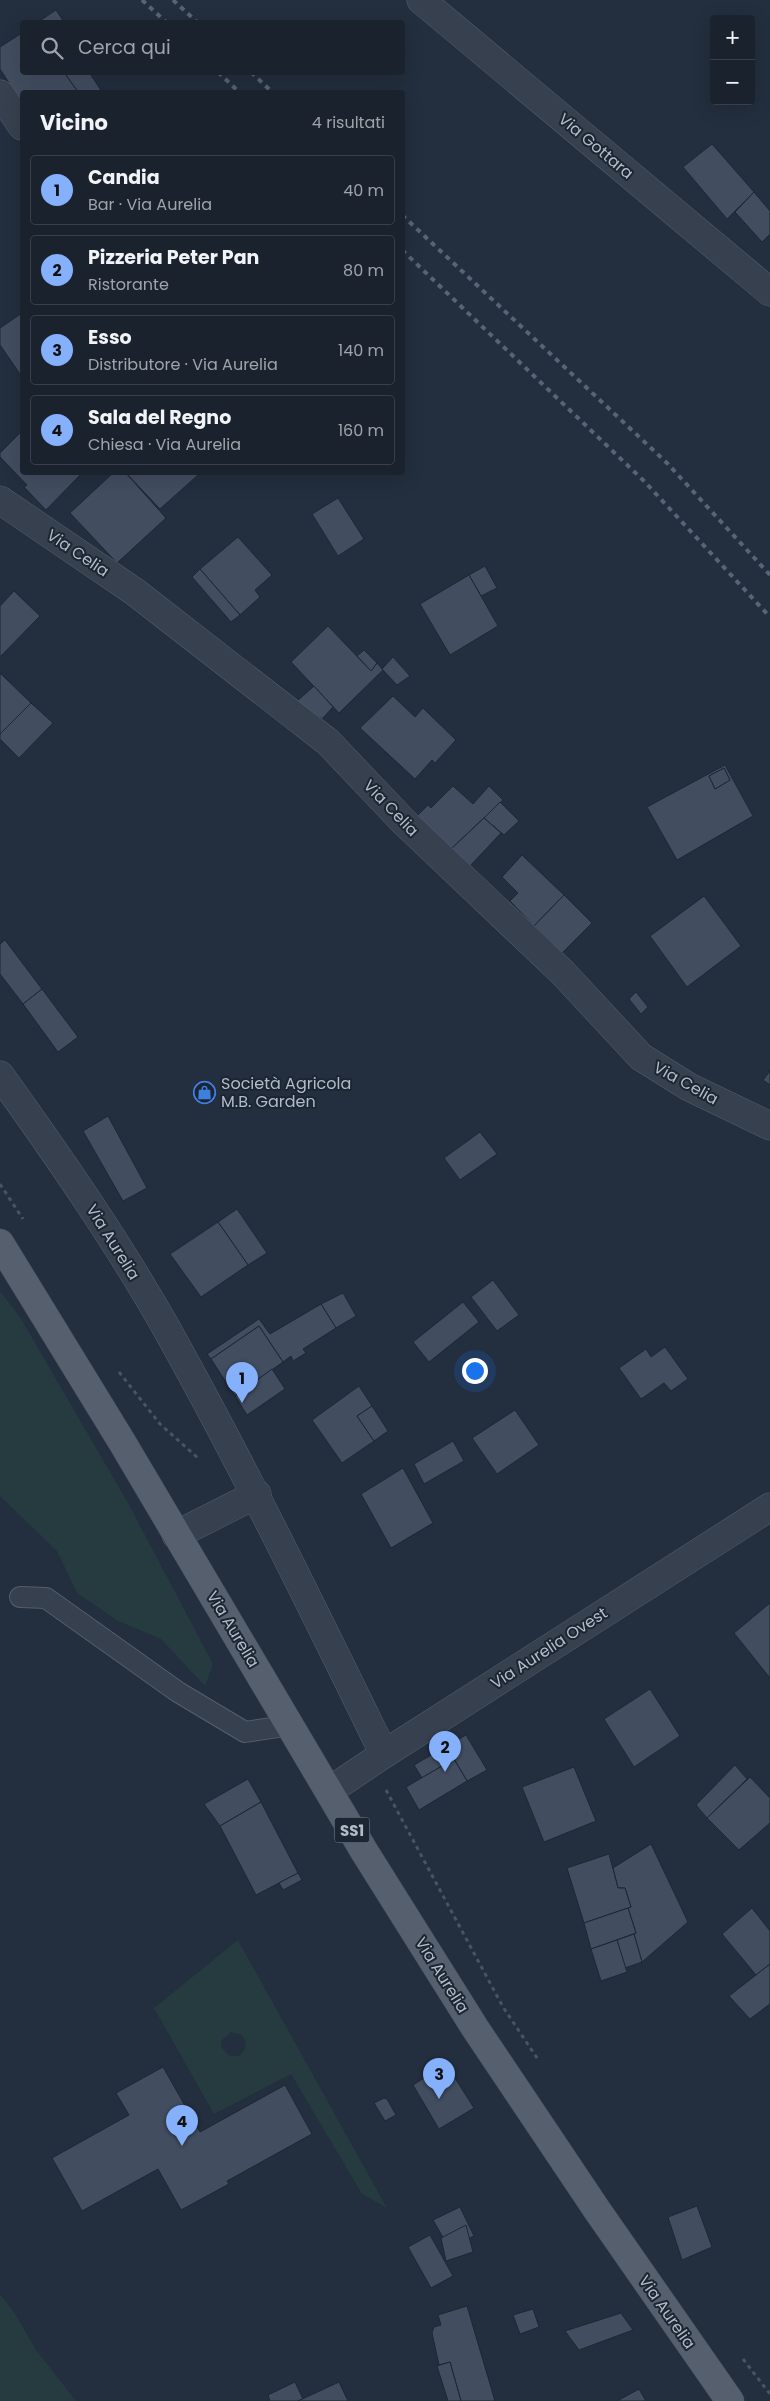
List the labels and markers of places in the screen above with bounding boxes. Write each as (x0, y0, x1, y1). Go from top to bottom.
place label: Società Agricola M.B. Garden (221, 1072, 351, 1113)
shop icon: Società Agricola M.B. Garden (193, 1080, 217, 1104)
pin: 1 (226, 1362, 258, 1403)
pin: 2 (429, 1731, 461, 1772)
pin: 3 (423, 2058, 455, 2099)
pin: 4 (166, 2105, 198, 2146)

